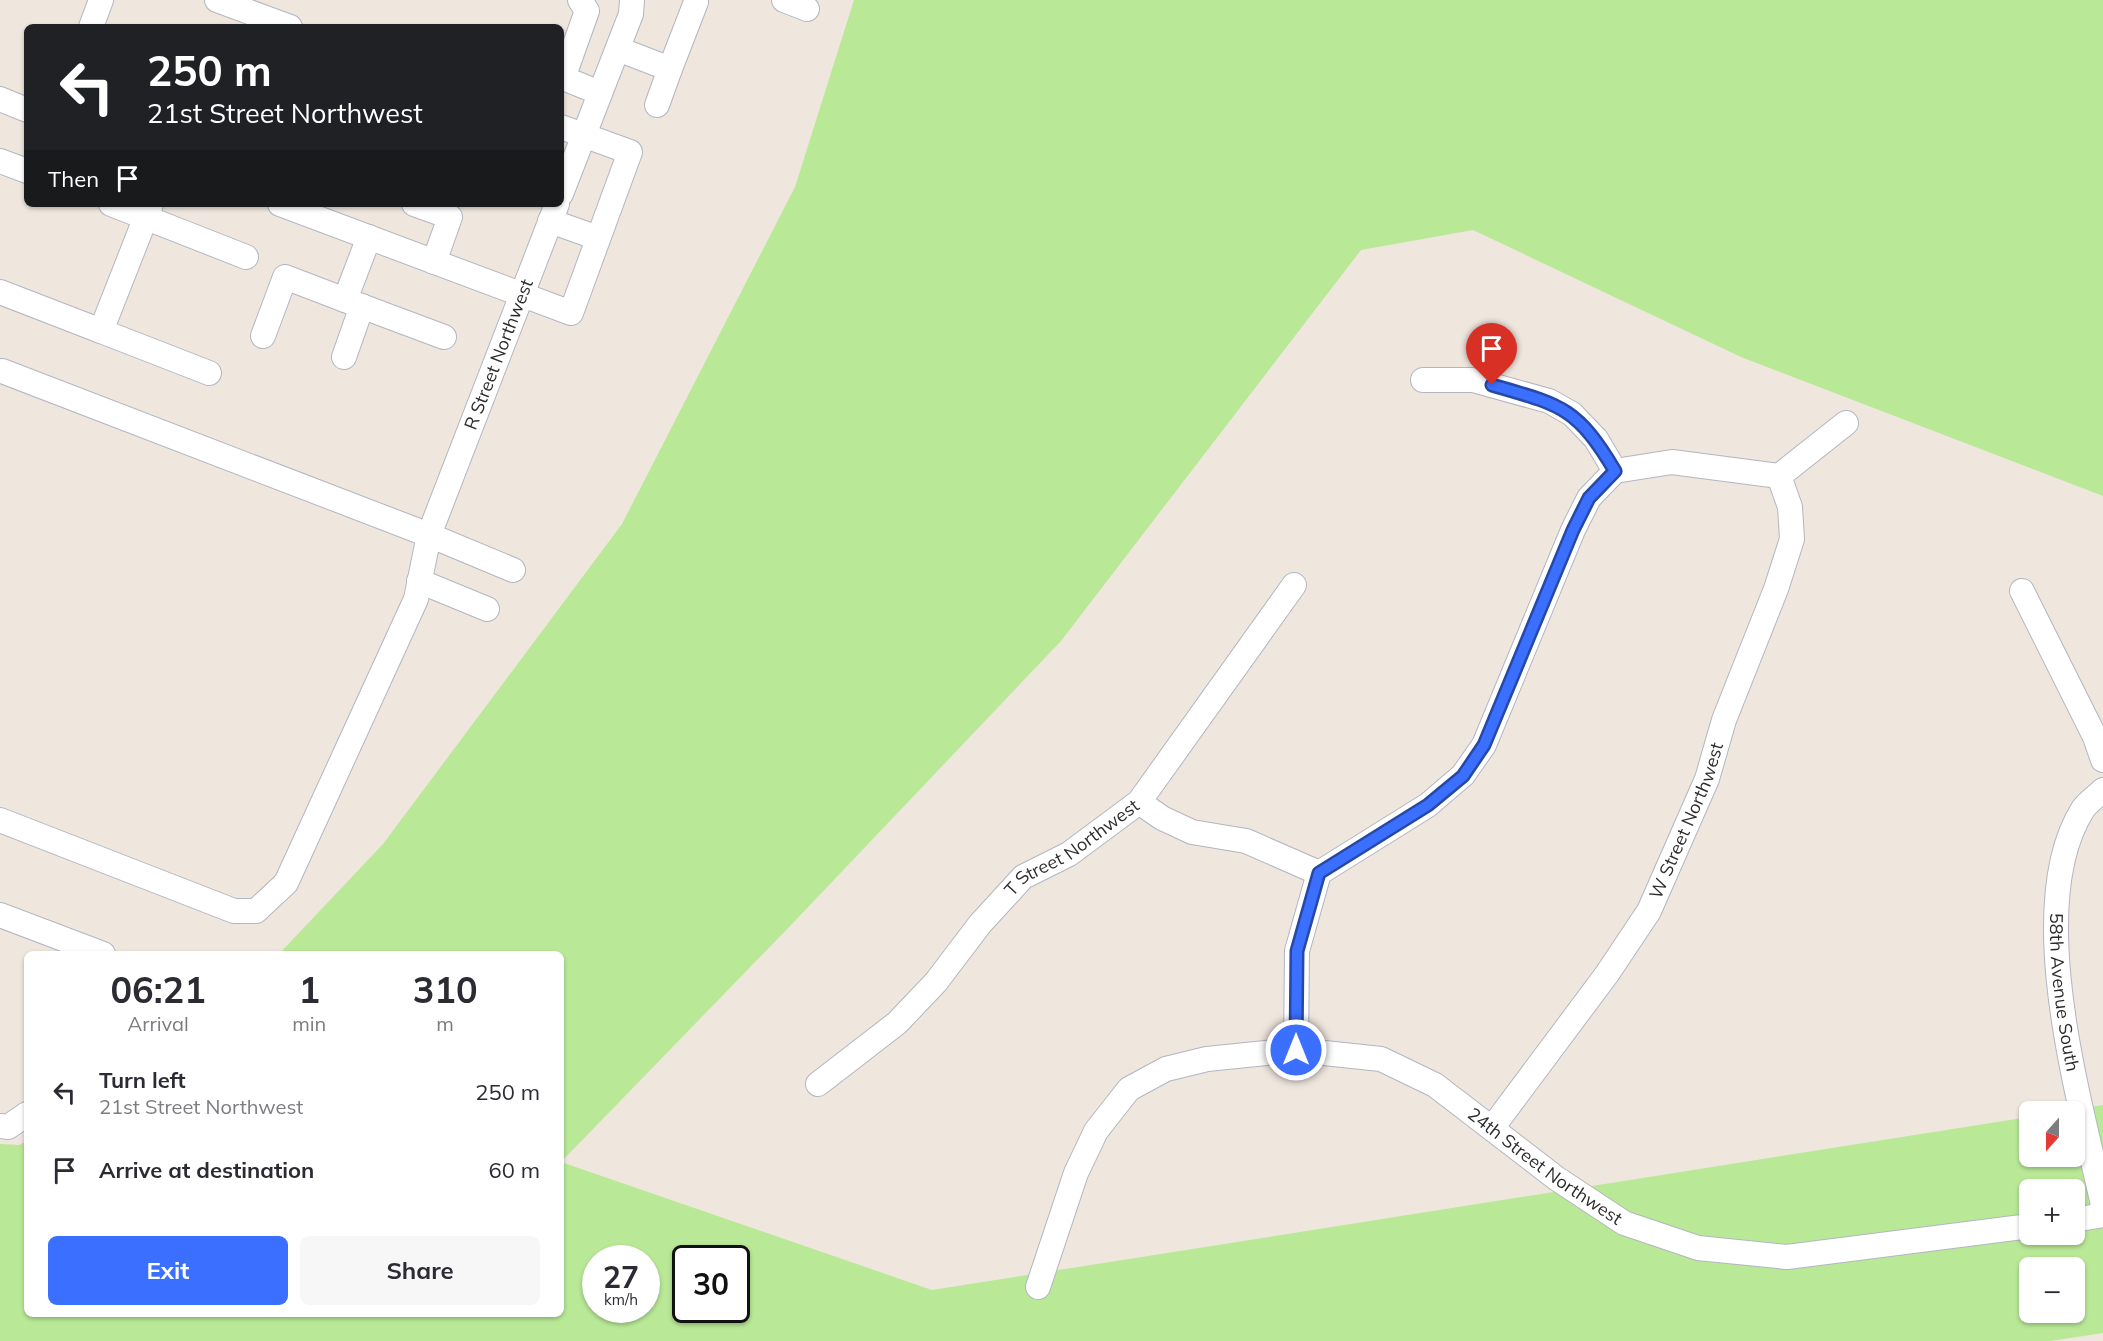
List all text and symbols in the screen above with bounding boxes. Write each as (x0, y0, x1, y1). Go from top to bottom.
text: 250 m (147, 44, 272, 97)
icon: left (48, 48, 126, 126)
text: 21st Street Northwest (147, 96, 423, 130)
icon: arrive (111, 162, 144, 195)
text: Then (48, 165, 99, 193)
street label: R Street Northwest (459, 276, 538, 433)
pin (1466, 323, 1517, 385)
icon: arrive (1475, 332, 1508, 365)
street label: W Street Northwest (1644, 740, 1728, 902)
street label: T Street Northwest (999, 794, 1144, 901)
street label: 58th Avenue South (2045, 913, 2085, 1073)
text: 06:21 (110, 967, 206, 1012)
text: 1 (298, 967, 320, 1012)
text: 310 (413, 967, 478, 1012)
text: Arrival (128, 1011, 189, 1036)
text: min (292, 1011, 326, 1036)
text: m (436, 1011, 454, 1036)
position arrow (1264, 1018, 1328, 1082)
text: Turn left (99, 1066, 186, 1094)
icon: left (48, 1076, 81, 1109)
text: 250 m (475, 1078, 540, 1106)
text: 21st Street Northwest (99, 1094, 303, 1119)
north arrow (2019, 1101, 2085, 1167)
map controls (2019, 1101, 2085, 1323)
street label: 24th Street Northwest (1463, 1102, 1627, 1230)
icon: arrive (48, 1154, 81, 1187)
text: Arrive at destination (99, 1156, 314, 1184)
text: 60 m (489, 1156, 540, 1184)
button: + (2019, 1179, 2085, 1245)
button: Exit (48, 1236, 288, 1305)
button: Share (300, 1236, 540, 1305)
speed limit sign: 30 (672, 1245, 750, 1323)
button: − (2019, 1257, 2085, 1323)
text: 27 (603, 1258, 639, 1296)
text: km/h (604, 1290, 638, 1309)

